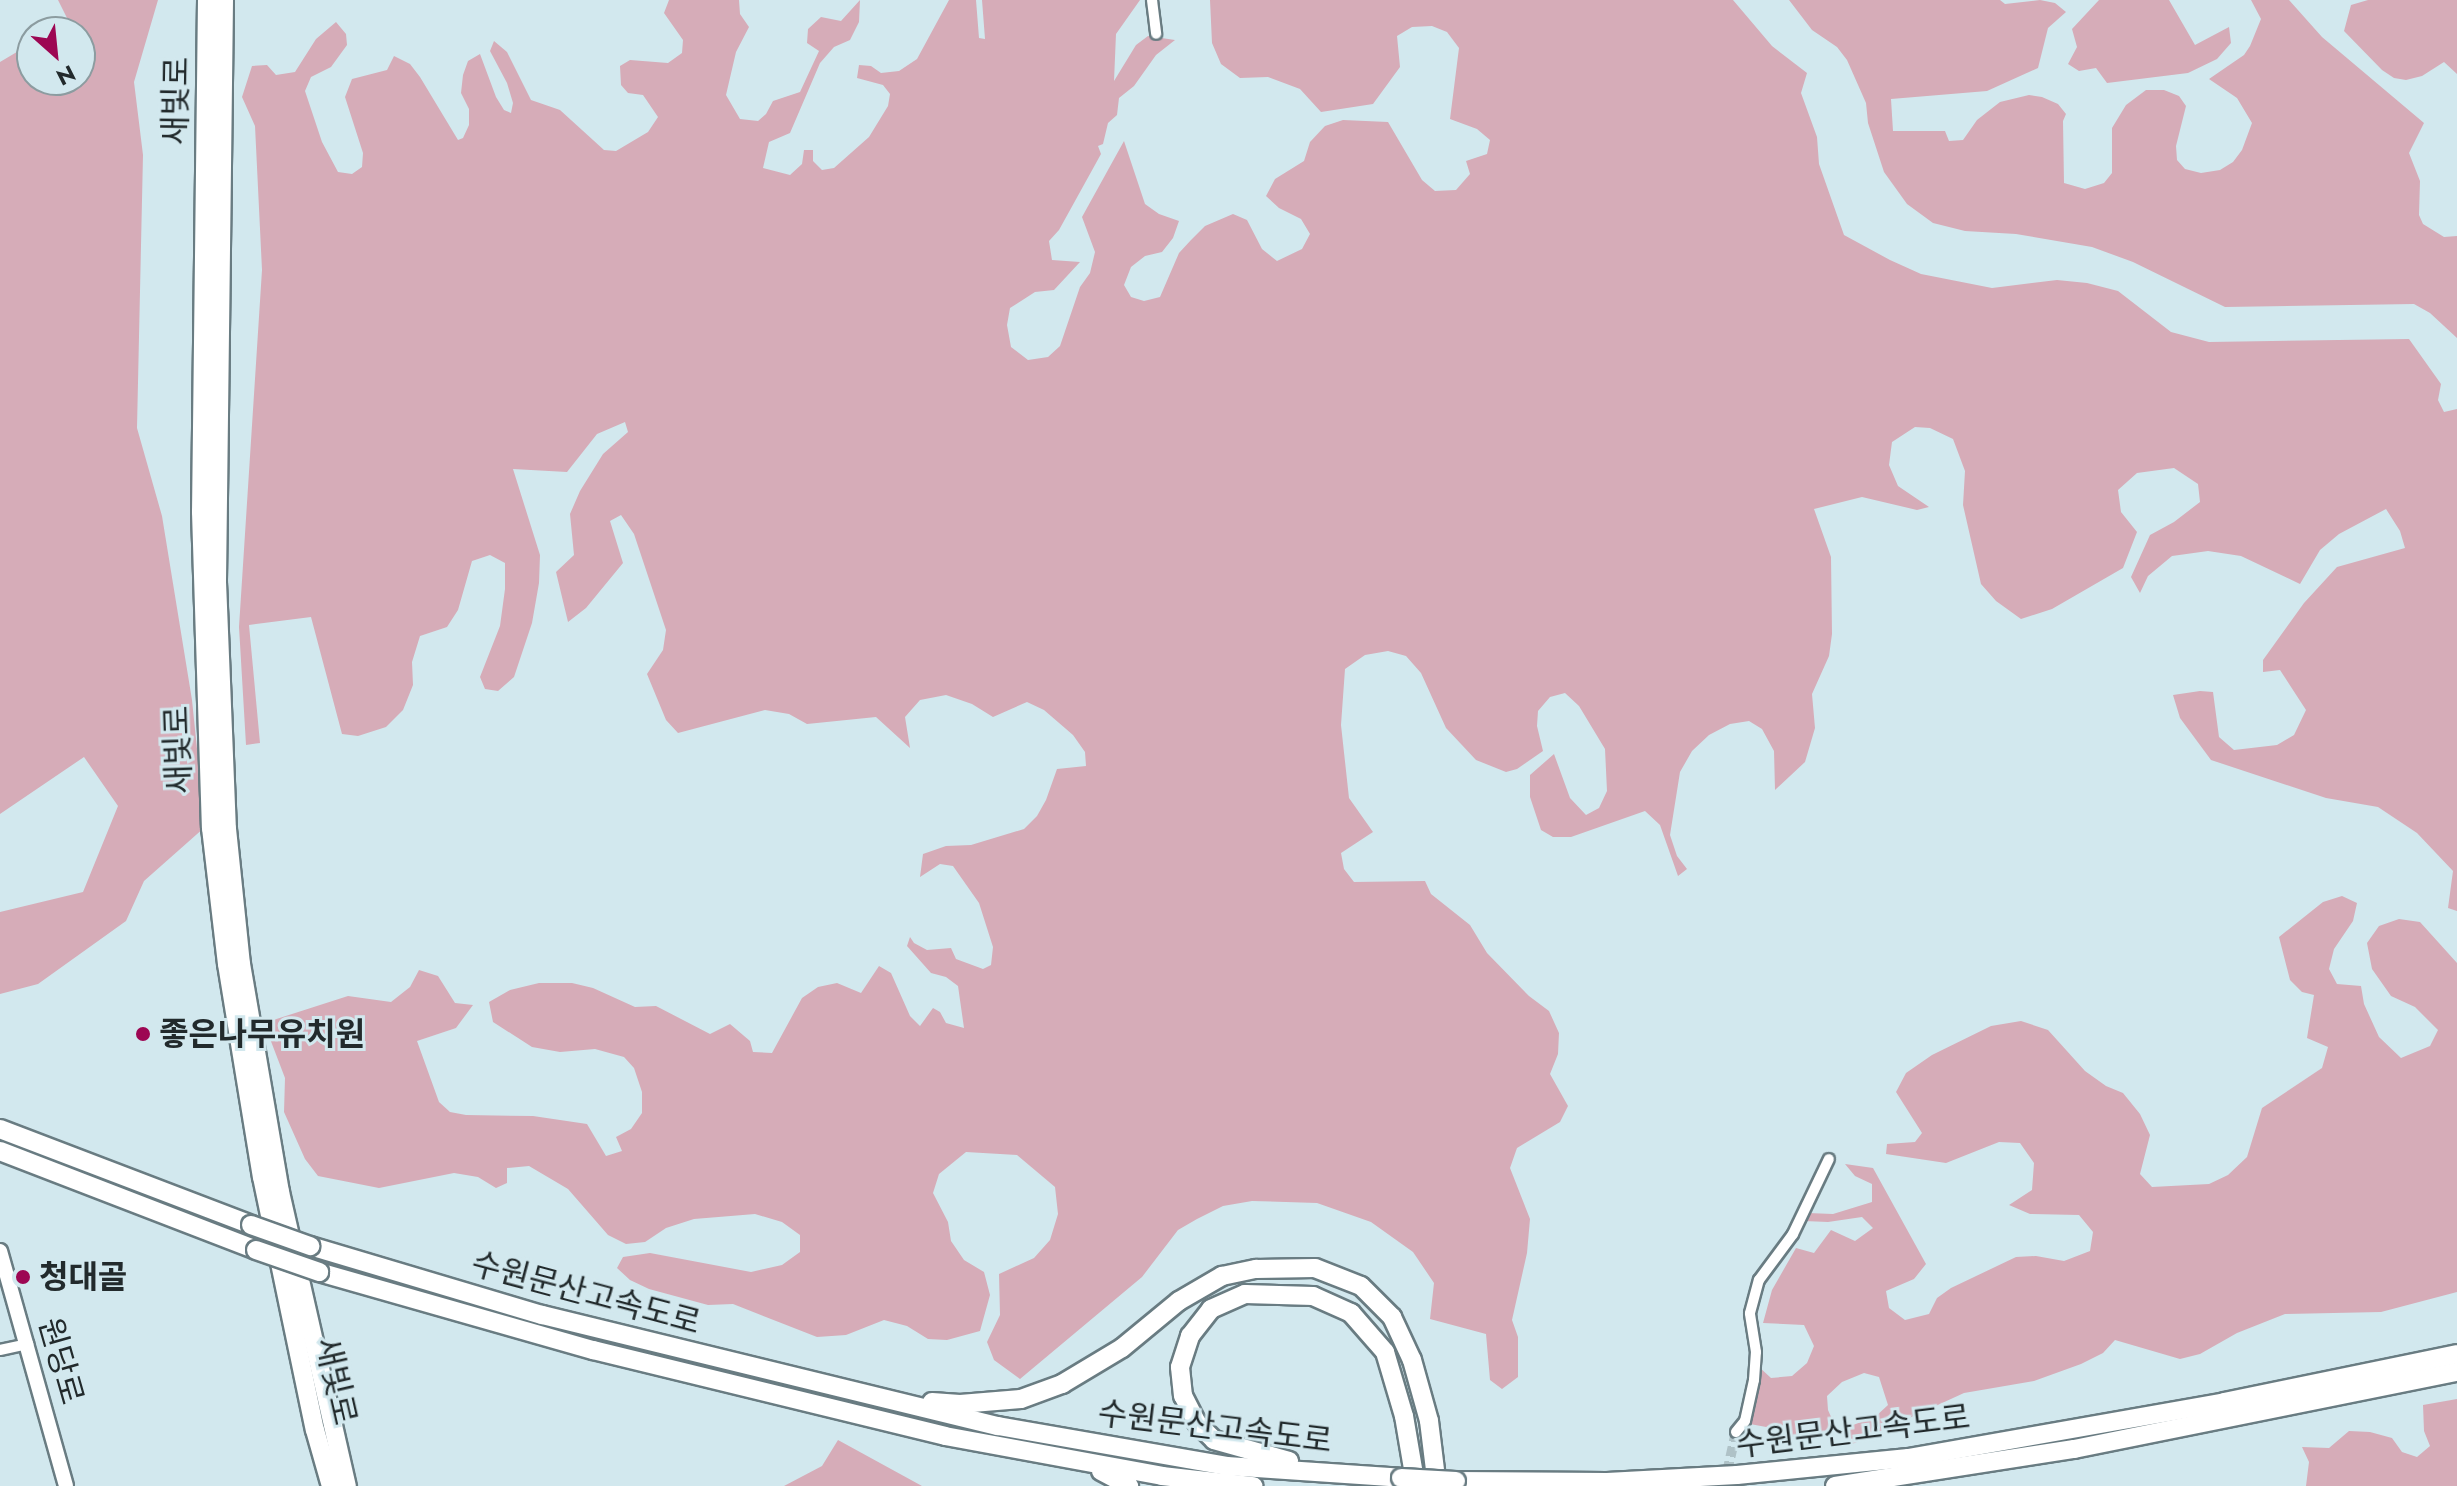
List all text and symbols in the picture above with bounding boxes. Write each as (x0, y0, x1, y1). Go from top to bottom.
north arrow (16, 16, 96, 96)
text: N (51, 57, 81, 94)
street label: 새빛로 (156, 57, 196, 145)
street label: 새빛로 (157, 705, 199, 795)
place label: 좋은나무유치원 (159, 1015, 365, 1053)
marker: 좋은나무유치원 (134, 1025, 152, 1043)
street label: 수원문산고속도로 (467, 1244, 705, 1342)
place label: 청대골 (39, 1258, 127, 1296)
marker: 청대골 (14, 1268, 32, 1286)
street label: 원당로 (30, 1313, 92, 1409)
street label: 새빛로 (307, 1334, 365, 1428)
street label: 수원문산고속도로 (1096, 1394, 1334, 1460)
street label: 수원문산고속도로 (1734, 1398, 1972, 1464)

